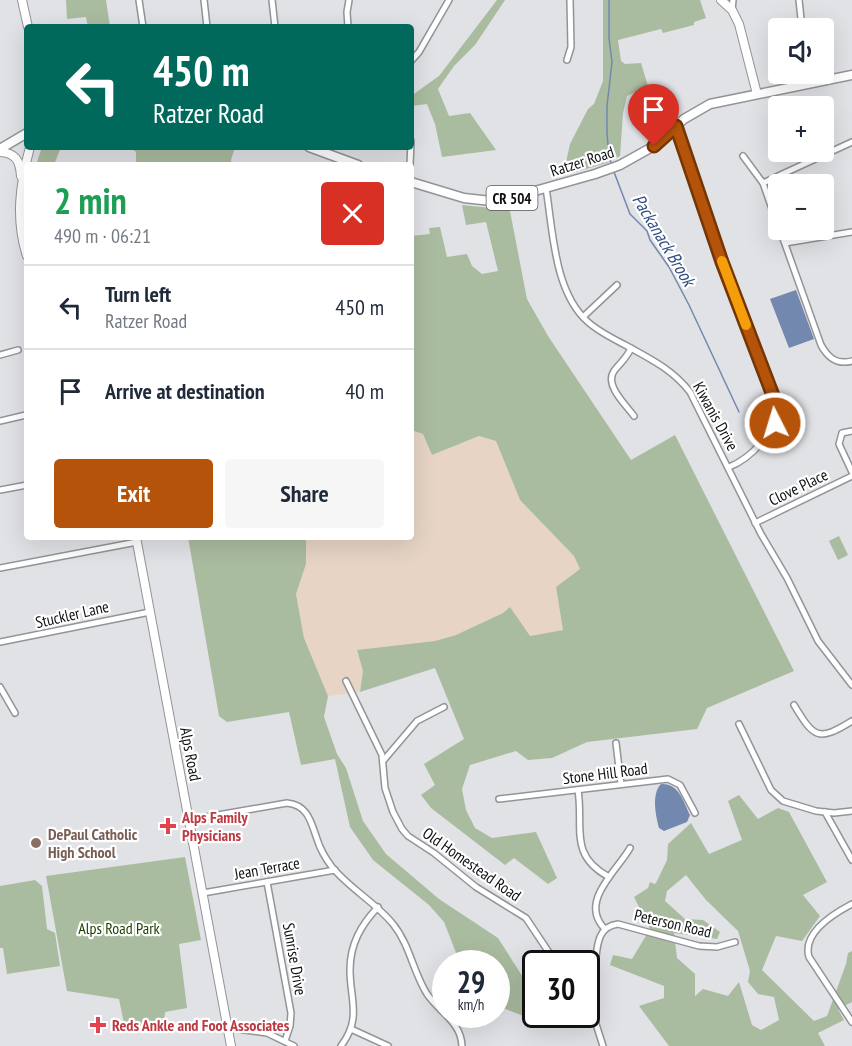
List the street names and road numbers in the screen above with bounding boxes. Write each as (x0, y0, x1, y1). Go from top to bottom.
street label: Ratzer Road (548, 141, 616, 181)
road number: CR 504 (486, 186, 538, 210)
street label: Kiwanis Drive (689, 378, 743, 454)
street label: Clove Place (765, 464, 831, 510)
street label: Stuckler Lane (33, 596, 111, 632)
street label: Alps Road (176, 725, 206, 783)
street label: Stone Hill Road (561, 758, 649, 788)
street label: Old Homestead Road (419, 823, 525, 905)
street label: Jean Terrace (232, 852, 301, 884)
street label: Peterson Road (632, 904, 714, 942)
street label: Sunrise Drive (279, 921, 311, 997)

